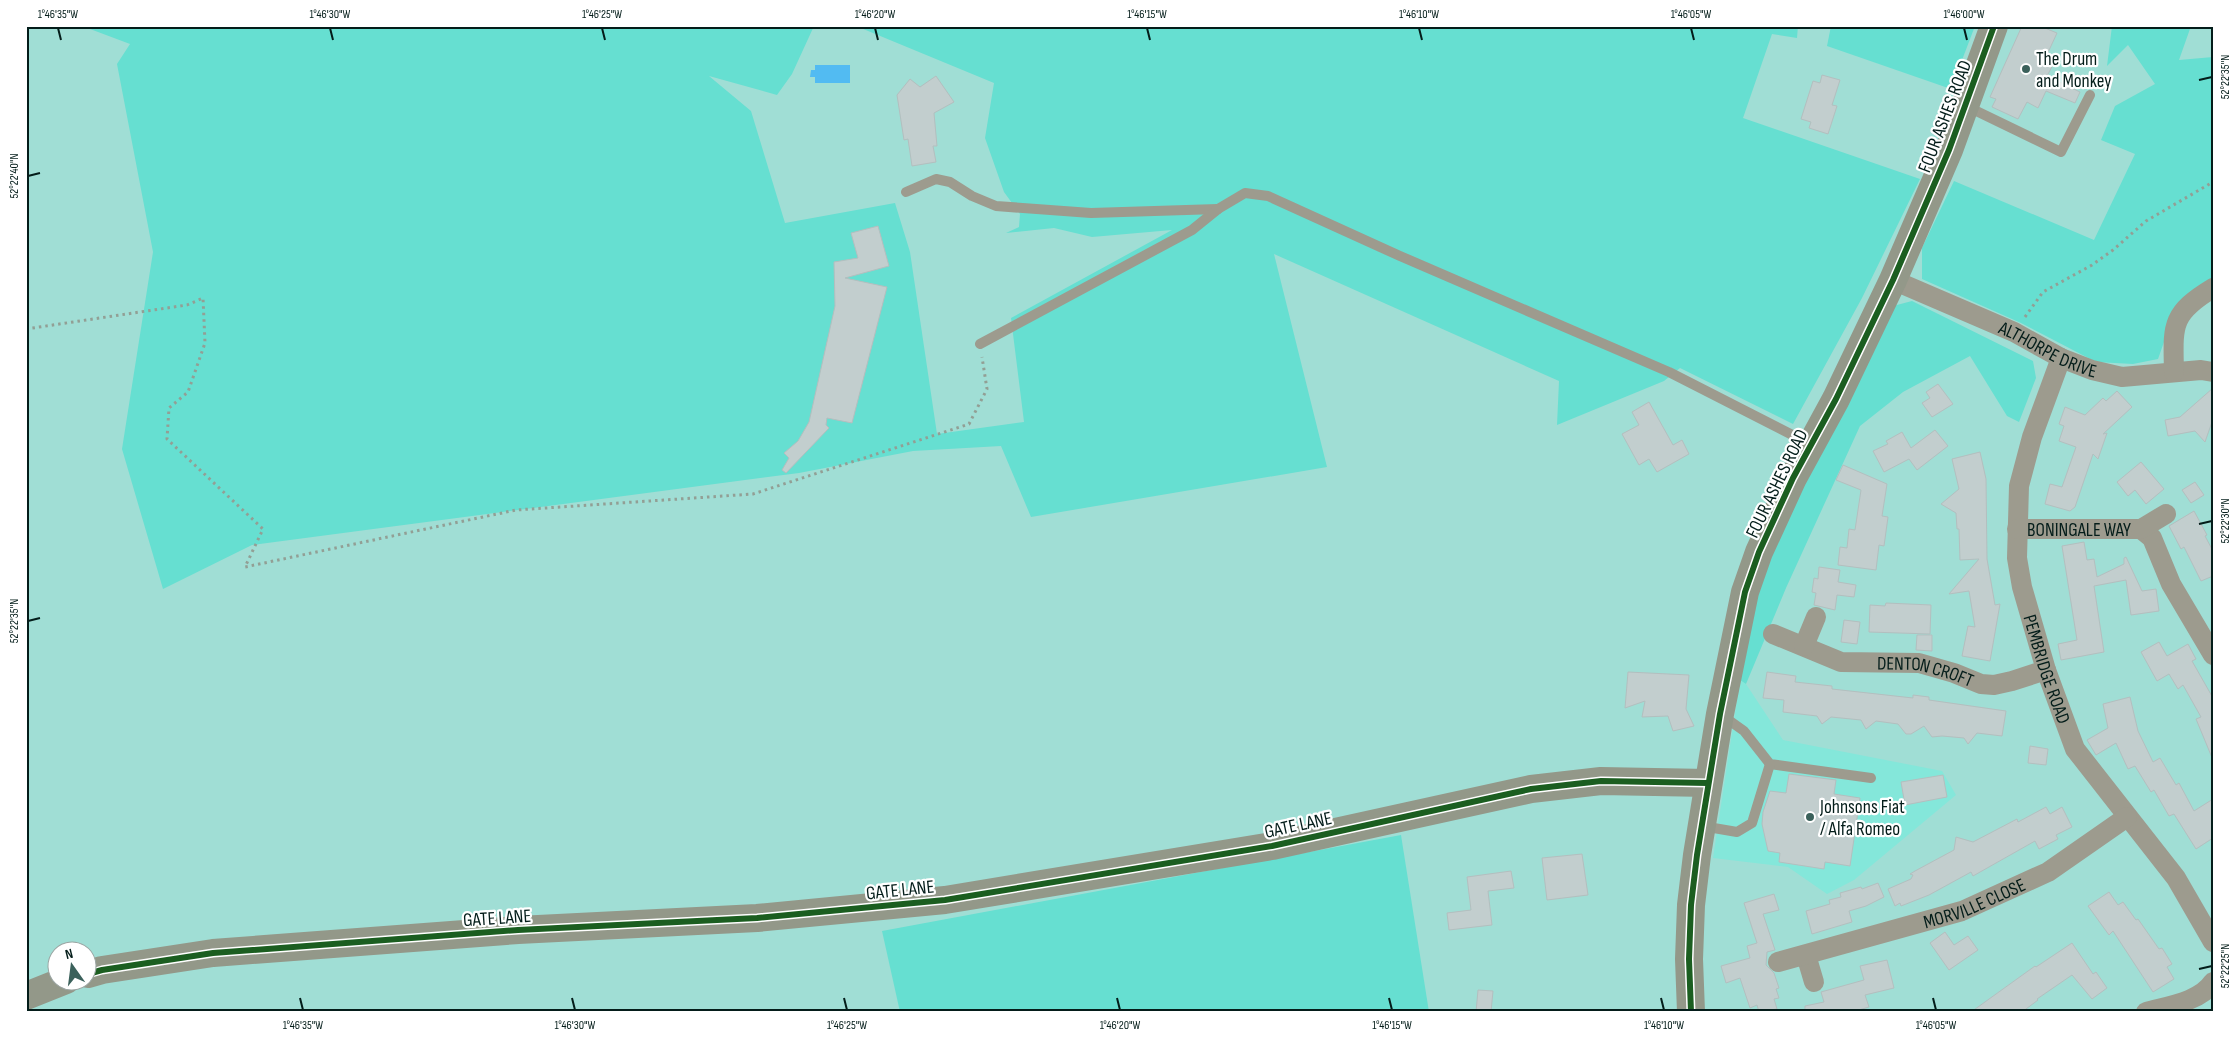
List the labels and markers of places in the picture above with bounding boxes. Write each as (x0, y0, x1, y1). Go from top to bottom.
place label: The Drum and Monkey (2036, 48, 2112, 93)
marker: The Drum and Monkey (2020, 63, 2032, 75)
place label: Johnsons Fiat / Alfa Romeo (1819, 796, 1905, 841)
marker: Johnsons Fiat / Alfa Romeo (1804, 811, 1816, 823)

